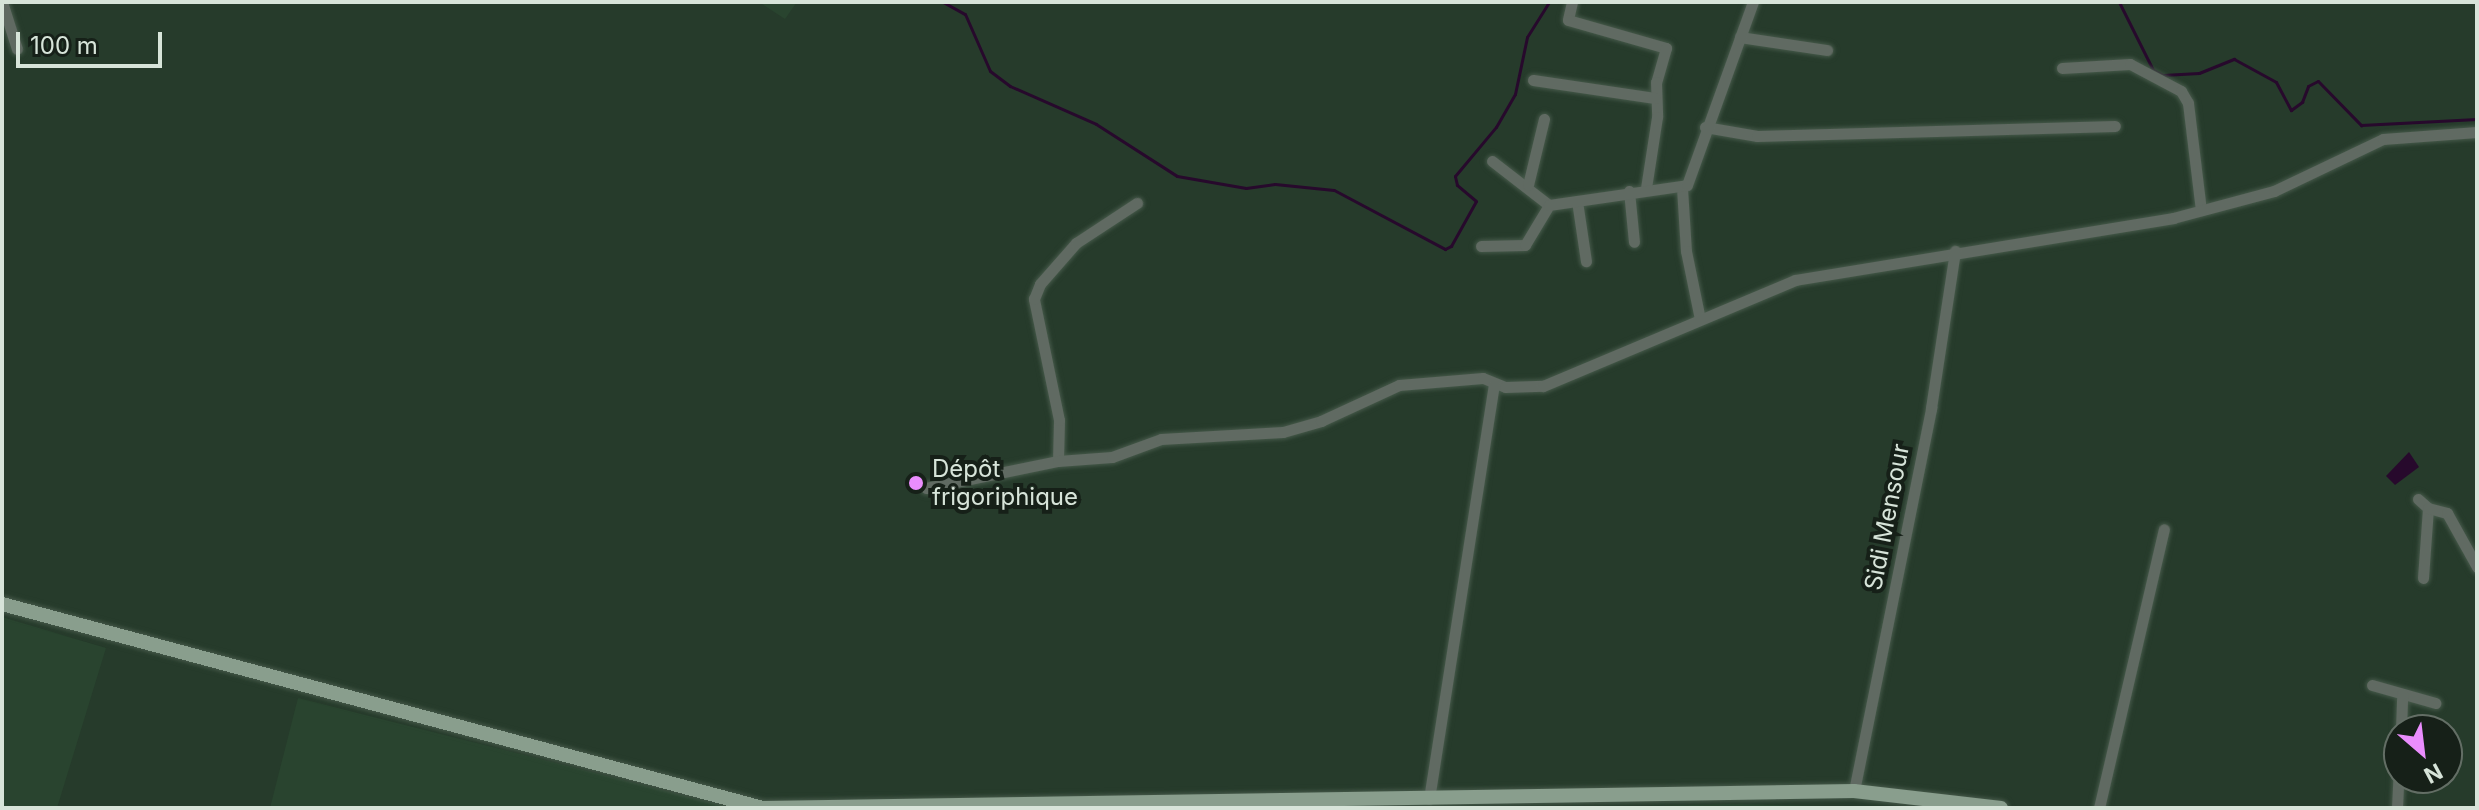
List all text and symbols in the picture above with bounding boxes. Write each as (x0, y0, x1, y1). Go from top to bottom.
scale bar (20, 16, 166, 66)
text: 100 m (30, 31, 98, 60)
street label: Sidi Mensour (1859, 441, 1915, 593)
place label: Dépôt frigoriphique (932, 455, 1078, 511)
marker: Dépôt frigoriphique (907, 474, 925, 492)
north arrow (2383, 714, 2463, 794)
text: N (2420, 758, 2447, 789)

